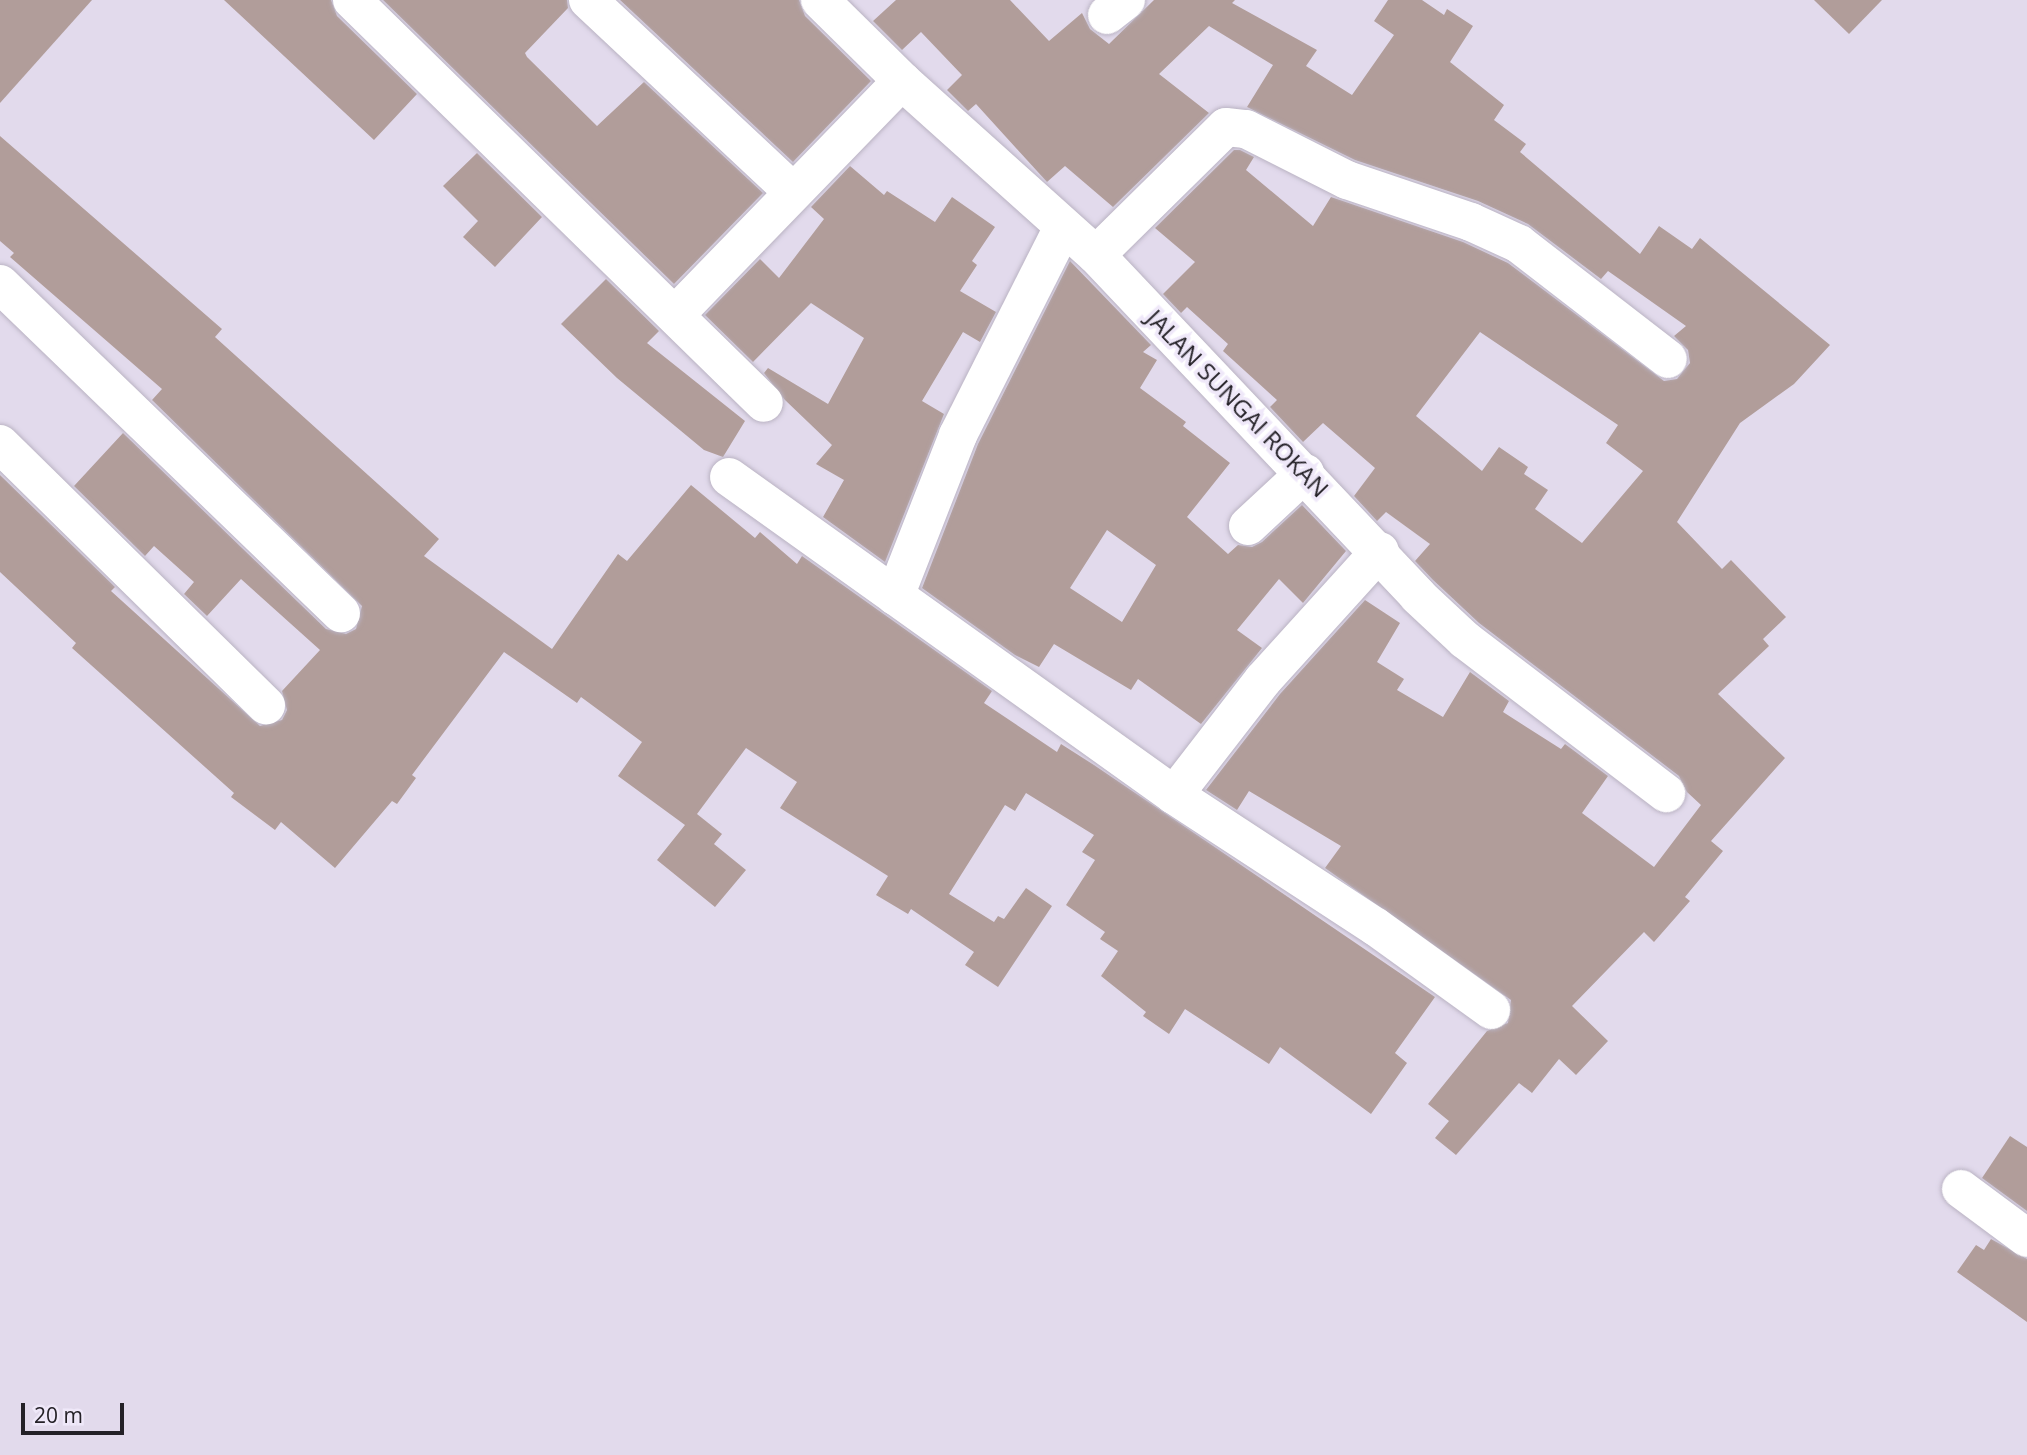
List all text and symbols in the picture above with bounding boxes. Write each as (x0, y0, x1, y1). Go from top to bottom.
street label: JALAN SUNGAI ROKAN (1141, 303, 1335, 503)
scale bar (24, 1388, 128, 1432)
text: 20 m (34, 1401, 83, 1429)

